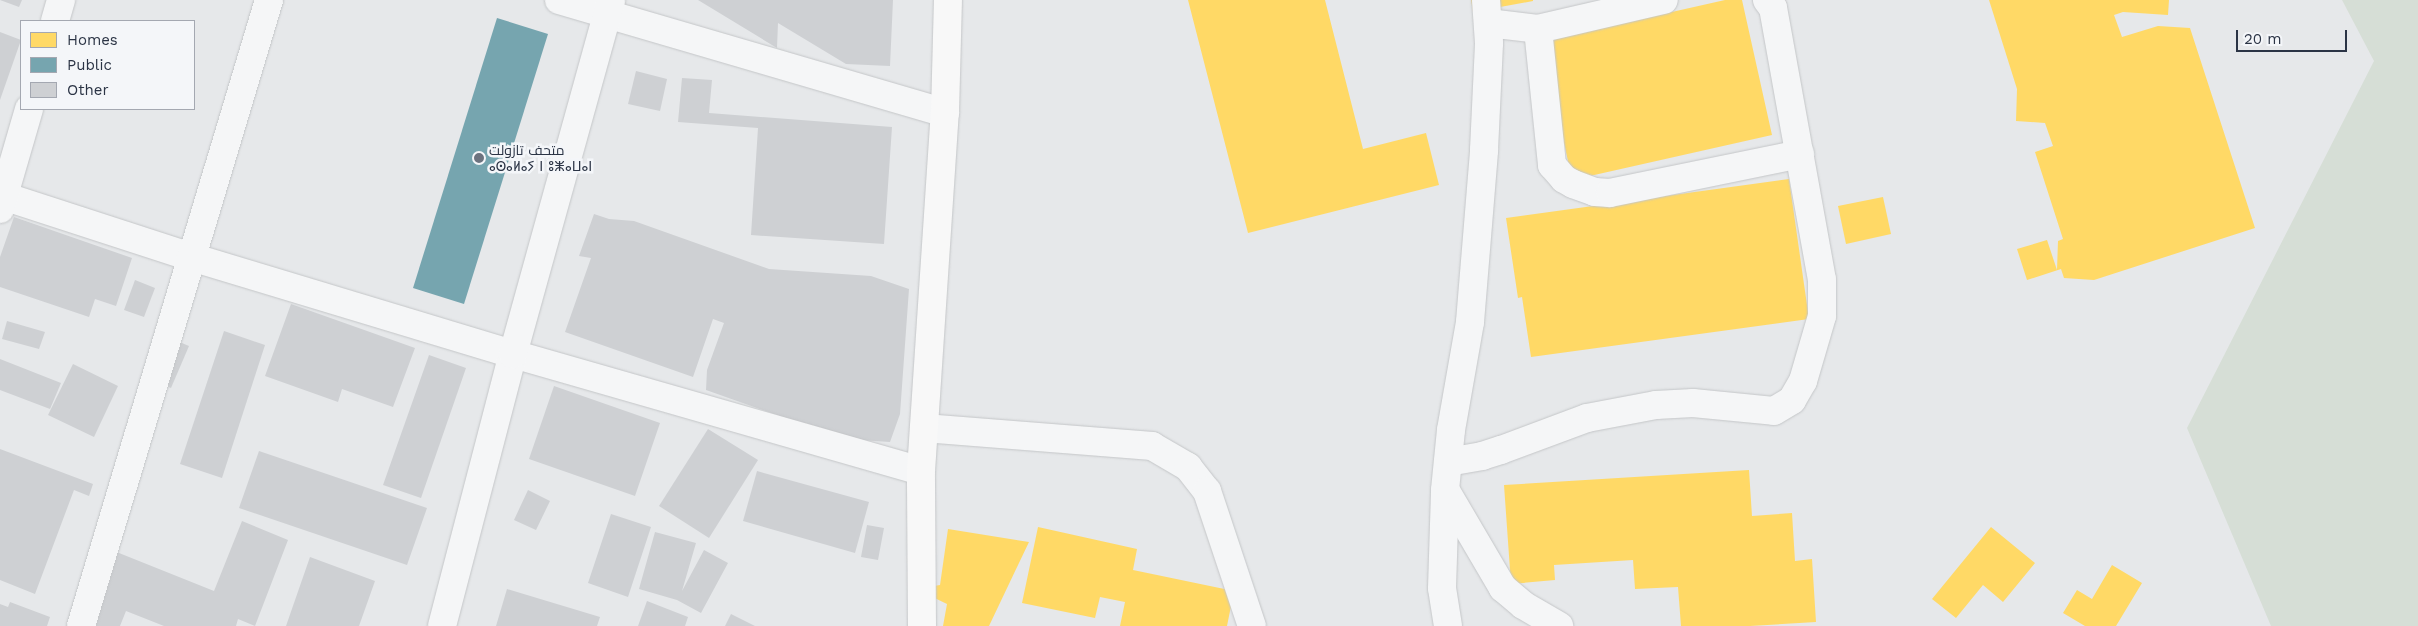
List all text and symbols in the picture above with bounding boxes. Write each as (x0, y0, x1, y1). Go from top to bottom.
legend (20, 20, 195, 110)
scale bar (2238, 20, 2349, 52)
text: 20 m (2244, 30, 2282, 48)
text: Homes (67, 31, 118, 49)
text: Public (67, 56, 112, 74)
text: Other (67, 81, 109, 99)
place label: متحف تازولت ⴰⵙⴰⵍⴰⵢ ⵏ ⵓⵥⴰⵡⴰⵏ (489, 142, 592, 174)
marker: متحف تازولت ⴰⵙⴰⵍⴰⵢ ⵏ ⵓⵥⴰⵡⴰⵏ (473, 152, 485, 164)

